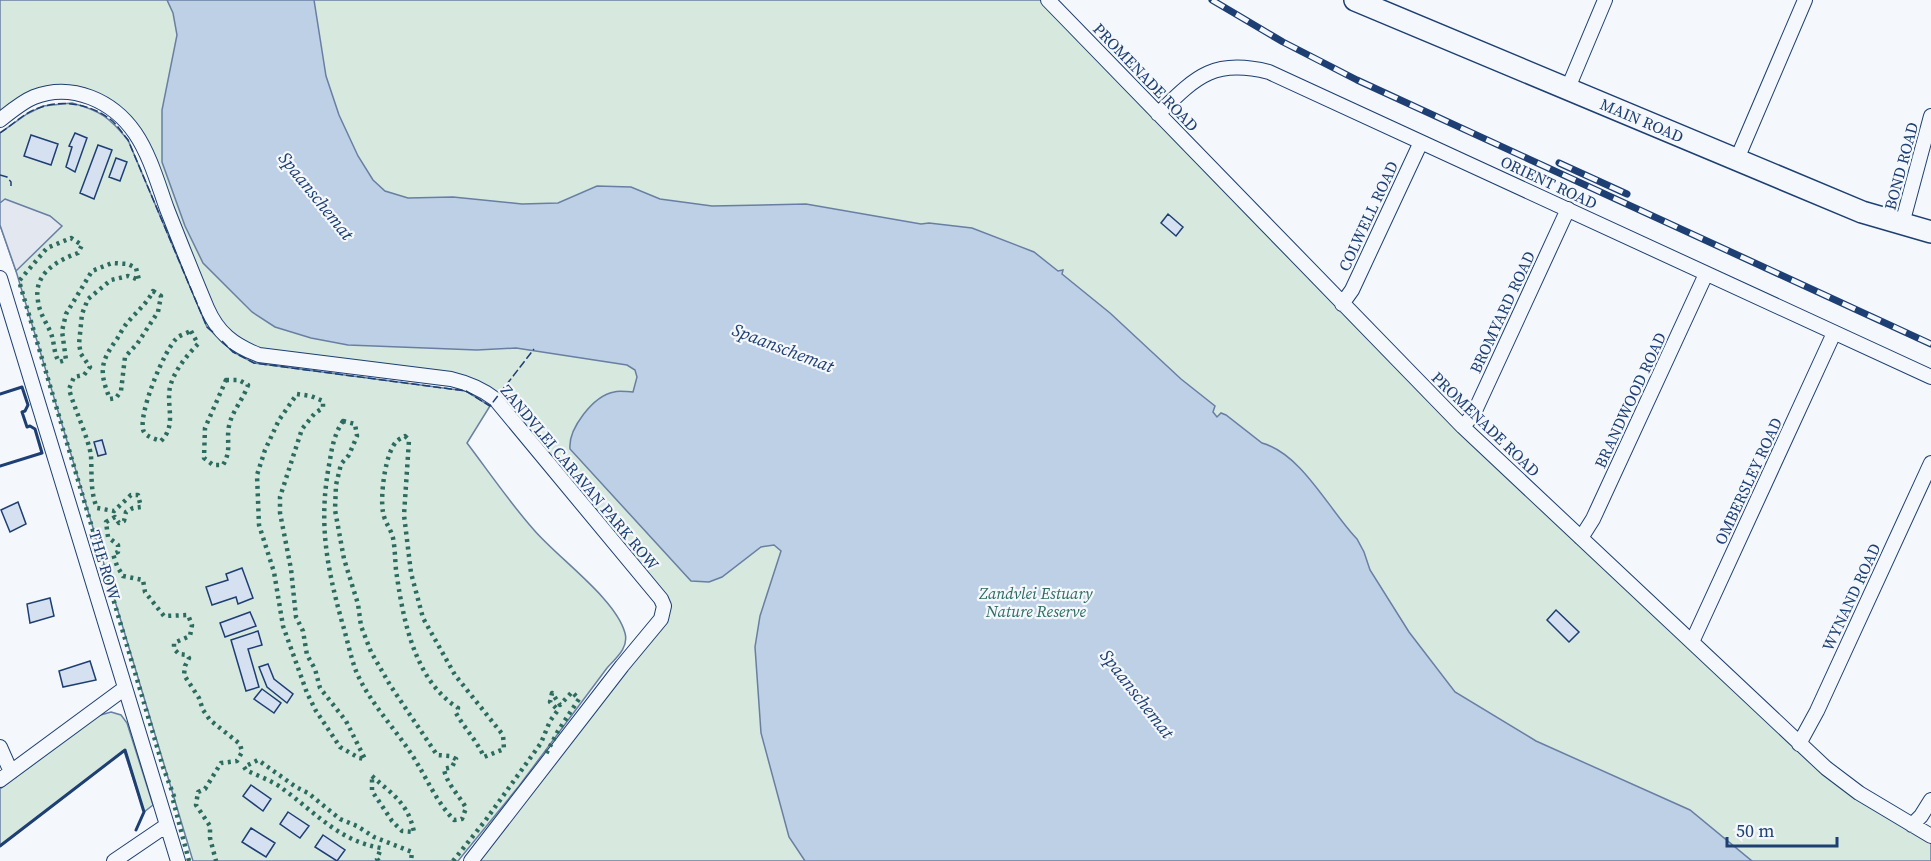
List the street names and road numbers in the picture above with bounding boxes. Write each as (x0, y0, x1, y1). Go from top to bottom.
street label: PROMENADE ROAD (1088, 18, 1204, 136)
street label: MAIN ROAD (1597, 93, 1687, 147)
street label: BOND ROAD (1879, 120, 1923, 212)
street label: ORIENT ROAD (1497, 150, 1601, 214)
street label: COLWELL ROAD (1333, 157, 1403, 275)
street label: BROMYARD ROAD (1464, 247, 1540, 377)
street label: BRANDWOOD ROAD (1589, 328, 1671, 472)
street label: PROMENADE ROAD (1427, 366, 1545, 482)
street label: ZANDVLEI CARAVAN PARK ROW (496, 380, 664, 575)
street label: OMBERSLEY ROAD (1709, 414, 1787, 548)
street label: THE ROW (84, 527, 126, 603)
street label: WYNAND ROAD (1816, 540, 1886, 654)

